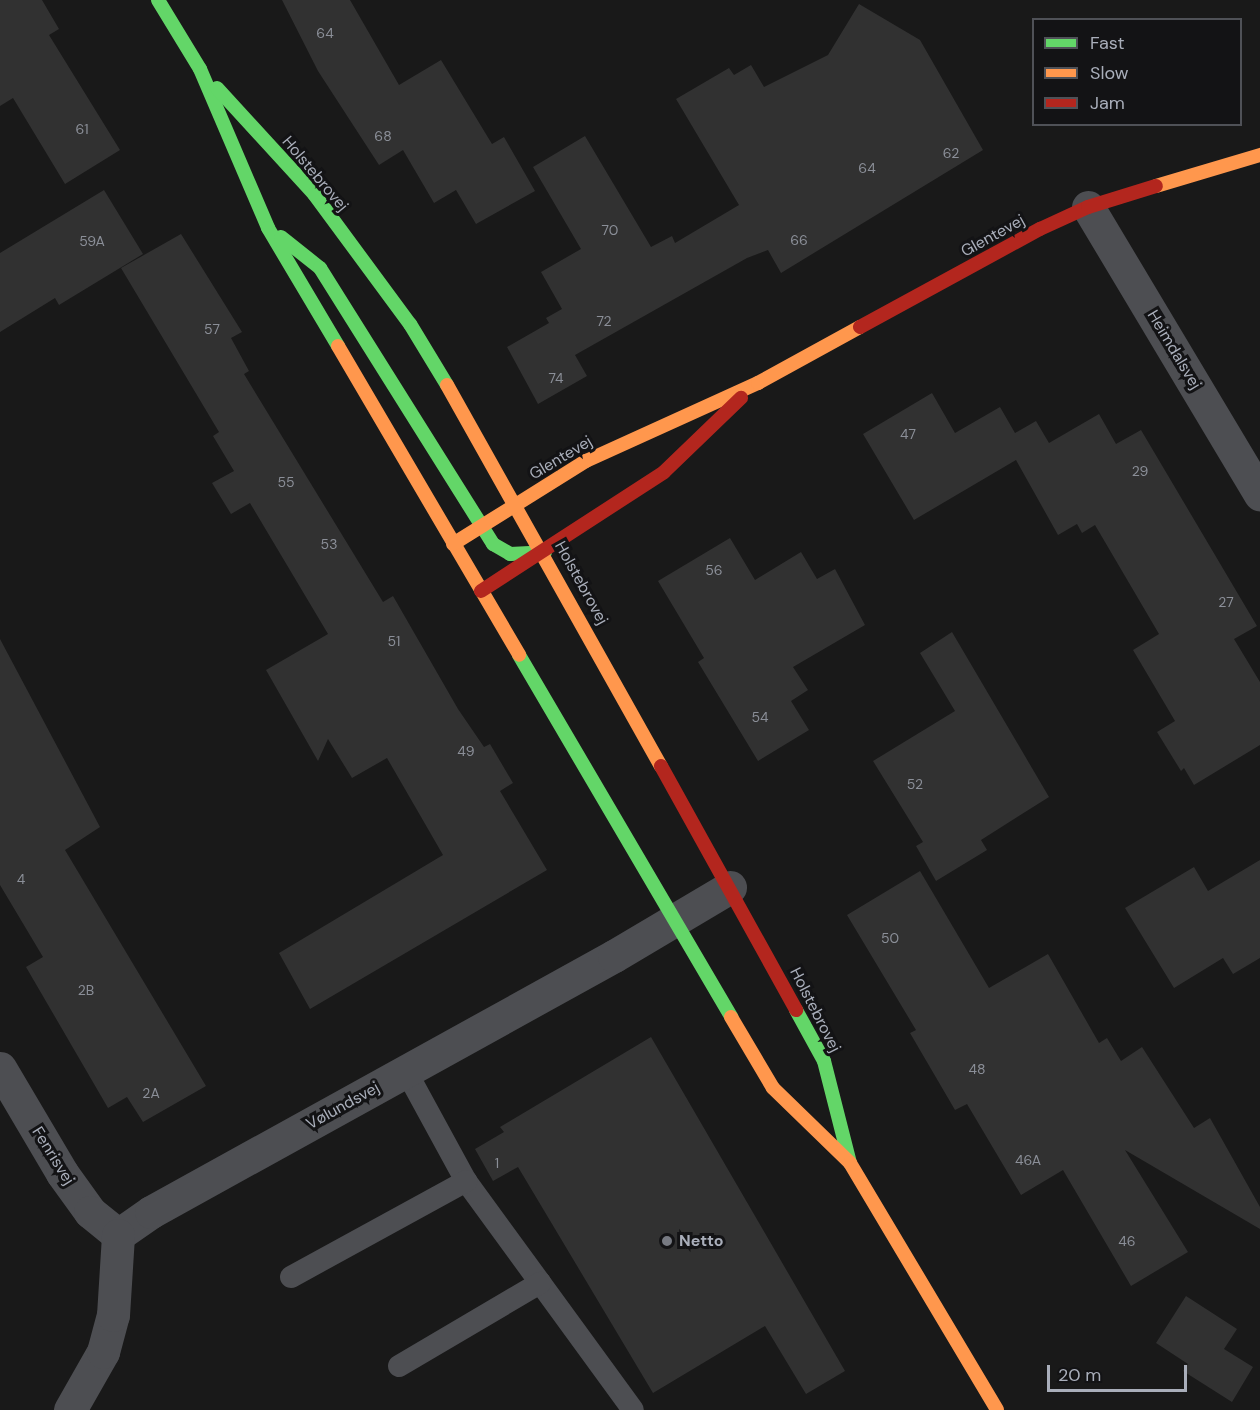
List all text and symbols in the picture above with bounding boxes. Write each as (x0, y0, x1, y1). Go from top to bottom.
legend (1032, 18, 1242, 126)
house number: 64 (316, 25, 334, 41)
text: Fast (1090, 31, 1125, 55)
text: Slow (1090, 61, 1129, 85)
text: Jam (1090, 91, 1125, 115)
house number: 61 (75, 121, 89, 137)
house number: 68 (374, 128, 392, 144)
street label: Holstebrovej (278, 132, 352, 216)
house number: 62 (943, 145, 959, 161)
house number: 64 (858, 160, 876, 176)
street label: Glentevej (958, 211, 1028, 261)
house number: 70 (602, 222, 618, 238)
house number: 66 (790, 232, 808, 248)
house number: 59A (79, 233, 105, 249)
street label: Heimdalsvej (1143, 307, 1205, 393)
house number: 72 (596, 313, 612, 329)
house number: 57 (204, 321, 220, 337)
house number: 74 (548, 370, 564, 386)
house number: 47 (900, 426, 916, 442)
street label: Glentevej (526, 432, 596, 484)
house number: 29 (1132, 463, 1148, 479)
house number: 55 (277, 474, 295, 490)
house number: 53 (321, 536, 337, 552)
street label: Holstebrovej (550, 538, 612, 628)
house number: 56 (705, 562, 723, 578)
house number: 27 (1218, 594, 1234, 610)
house number: 51 (388, 633, 400, 649)
house number: 54 (751, 709, 769, 725)
house number: 49 (457, 743, 475, 759)
house number: 52 (907, 776, 923, 792)
house number: 4 (17, 871, 25, 887)
house number: 50 (881, 930, 899, 946)
street label: Holstebrovej (785, 964, 845, 1056)
house number: 2B (78, 982, 94, 998)
house number: 48 (968, 1061, 986, 1077)
street label: Vølundsvej (303, 1078, 383, 1134)
house number: 2A (142, 1085, 160, 1101)
street label: Fenrisvej (28, 1123, 78, 1189)
house number: 46A (1015, 1152, 1041, 1168)
house number: 1 (495, 1155, 499, 1171)
place label: Netto (679, 1231, 724, 1251)
house number: 46 (1118, 1233, 1136, 1249)
marker: Netto (660, 1234, 674, 1248)
scale bar (1050, 1353, 1190, 1391)
text: 20 m (1058, 1363, 1101, 1387)

